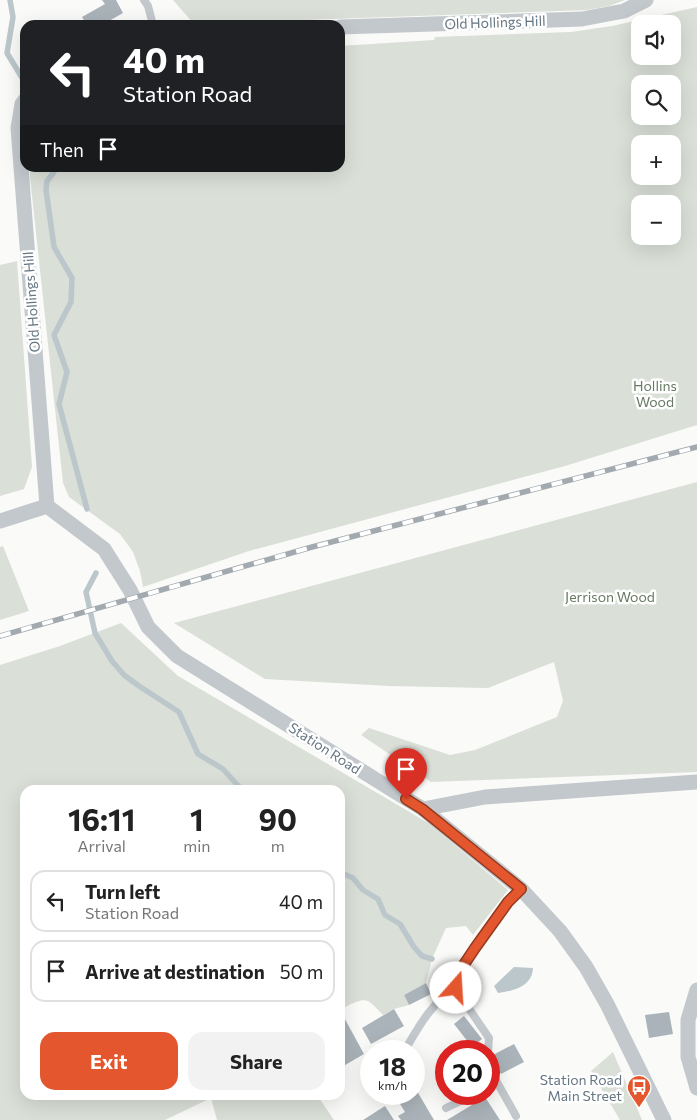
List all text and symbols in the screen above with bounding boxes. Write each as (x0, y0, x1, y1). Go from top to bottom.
street label: Old Hollings Hill (444, 12, 546, 32)
map controls (631, 15, 681, 245)
button: sound (631, 15, 681, 65)
text: 40 m (123, 37, 205, 80)
icon: left (40, 40, 105, 105)
button: search (631, 75, 681, 125)
text: Station Road (123, 80, 252, 107)
icon: arrive (94, 135, 122, 163)
button: + (631, 135, 681, 185)
text: Then (40, 138, 84, 161)
button: − (631, 195, 681, 245)
street label: Old Hollings Hill (19, 251, 43, 353)
park label: Hollins Wood (633, 377, 677, 410)
park label: Jerrison Wood (565, 588, 655, 605)
street label: Station Road (286, 718, 364, 778)
pin (385, 748, 427, 799)
icon: arrive (392, 755, 420, 783)
text: 16:11 (68, 800, 135, 837)
text: 1 (190, 800, 204, 837)
text: 90 (259, 800, 297, 837)
text: Arrival (77, 836, 126, 855)
text: min (183, 836, 210, 855)
text: m (271, 836, 285, 855)
text: Turn left (85, 880, 160, 903)
icon: left (42, 887, 70, 915)
text: 40 m (279, 890, 323, 913)
text: Station Road (85, 903, 179, 922)
icon: arrive (42, 957, 70, 985)
text: Arrive at destination (85, 960, 265, 983)
text: 50 m (280, 960, 323, 983)
position arrow (429, 961, 481, 1013)
button: Exit (40, 1032, 178, 1090)
button: Share (188, 1032, 325, 1090)
speed limit sign: 20 (435, 1040, 500, 1105)
text: 18 (379, 1051, 406, 1081)
place label: Station Road Main Street (540, 1071, 622, 1104)
bus stop icon: Station Road Main Street (626, 1074, 652, 1108)
text: km/h (378, 1078, 407, 1092)

